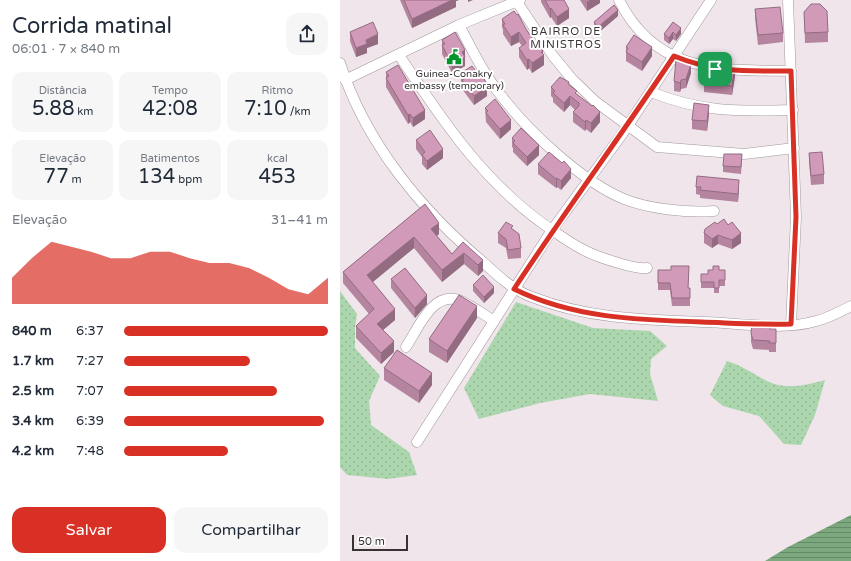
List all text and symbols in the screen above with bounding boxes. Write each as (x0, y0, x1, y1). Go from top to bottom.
text: Corrida matinal (12, 13, 172, 39)
button: share (286, 13, 328, 55)
district label: BAIRRO DE MINISTROS (530, 25, 602, 51)
text: 06:01 · 7 × 840 m (12, 41, 120, 57)
public building icon: Guinea-Conakry embassy (temporary) (445, 48, 463, 66)
pin (698, 52, 732, 86)
icon: arrive (704, 58, 726, 80)
place label: Guinea-Conakry embassy (temporary) (404, 68, 504, 92)
text: Distância (39, 84, 87, 97)
text: Tempo (152, 84, 188, 97)
text: Ritmo (262, 84, 293, 97)
text: 5.88 (32, 97, 74, 121)
text: 42:08 (142, 97, 198, 121)
text: 7:10 (244, 97, 287, 121)
text: km (74, 105, 93, 118)
text: /km (287, 105, 311, 118)
text: Elevação (39, 152, 86, 165)
text: Batimentos (140, 152, 200, 165)
text: kcal (267, 152, 288, 165)
text: 77 (44, 165, 69, 189)
text: 134 (138, 165, 175, 189)
text: 453 (258, 165, 296, 189)
text: m (69, 173, 82, 186)
text: bpm (175, 173, 202, 186)
text: Elevação (12, 212, 67, 228)
text: 31–41 m (271, 212, 328, 228)
text: 840 m (12, 323, 52, 339)
text: 6:37 (76, 323, 104, 339)
text: 1.7 km (12, 353, 54, 369)
text: 7:27 (76, 353, 104, 369)
text: 2.5 km (12, 383, 54, 399)
text: 7:07 (76, 383, 104, 399)
text: 3.4 km (12, 413, 54, 429)
text: 6:39 (76, 413, 104, 429)
text: 4.2 km (12, 443, 54, 459)
text: 7:48 (76, 443, 104, 459)
button: Salvar (12, 507, 166, 553)
button: Compartilhar (174, 507, 328, 553)
scale bar (352, 533, 408, 552)
text: 50 m (358, 535, 385, 548)

